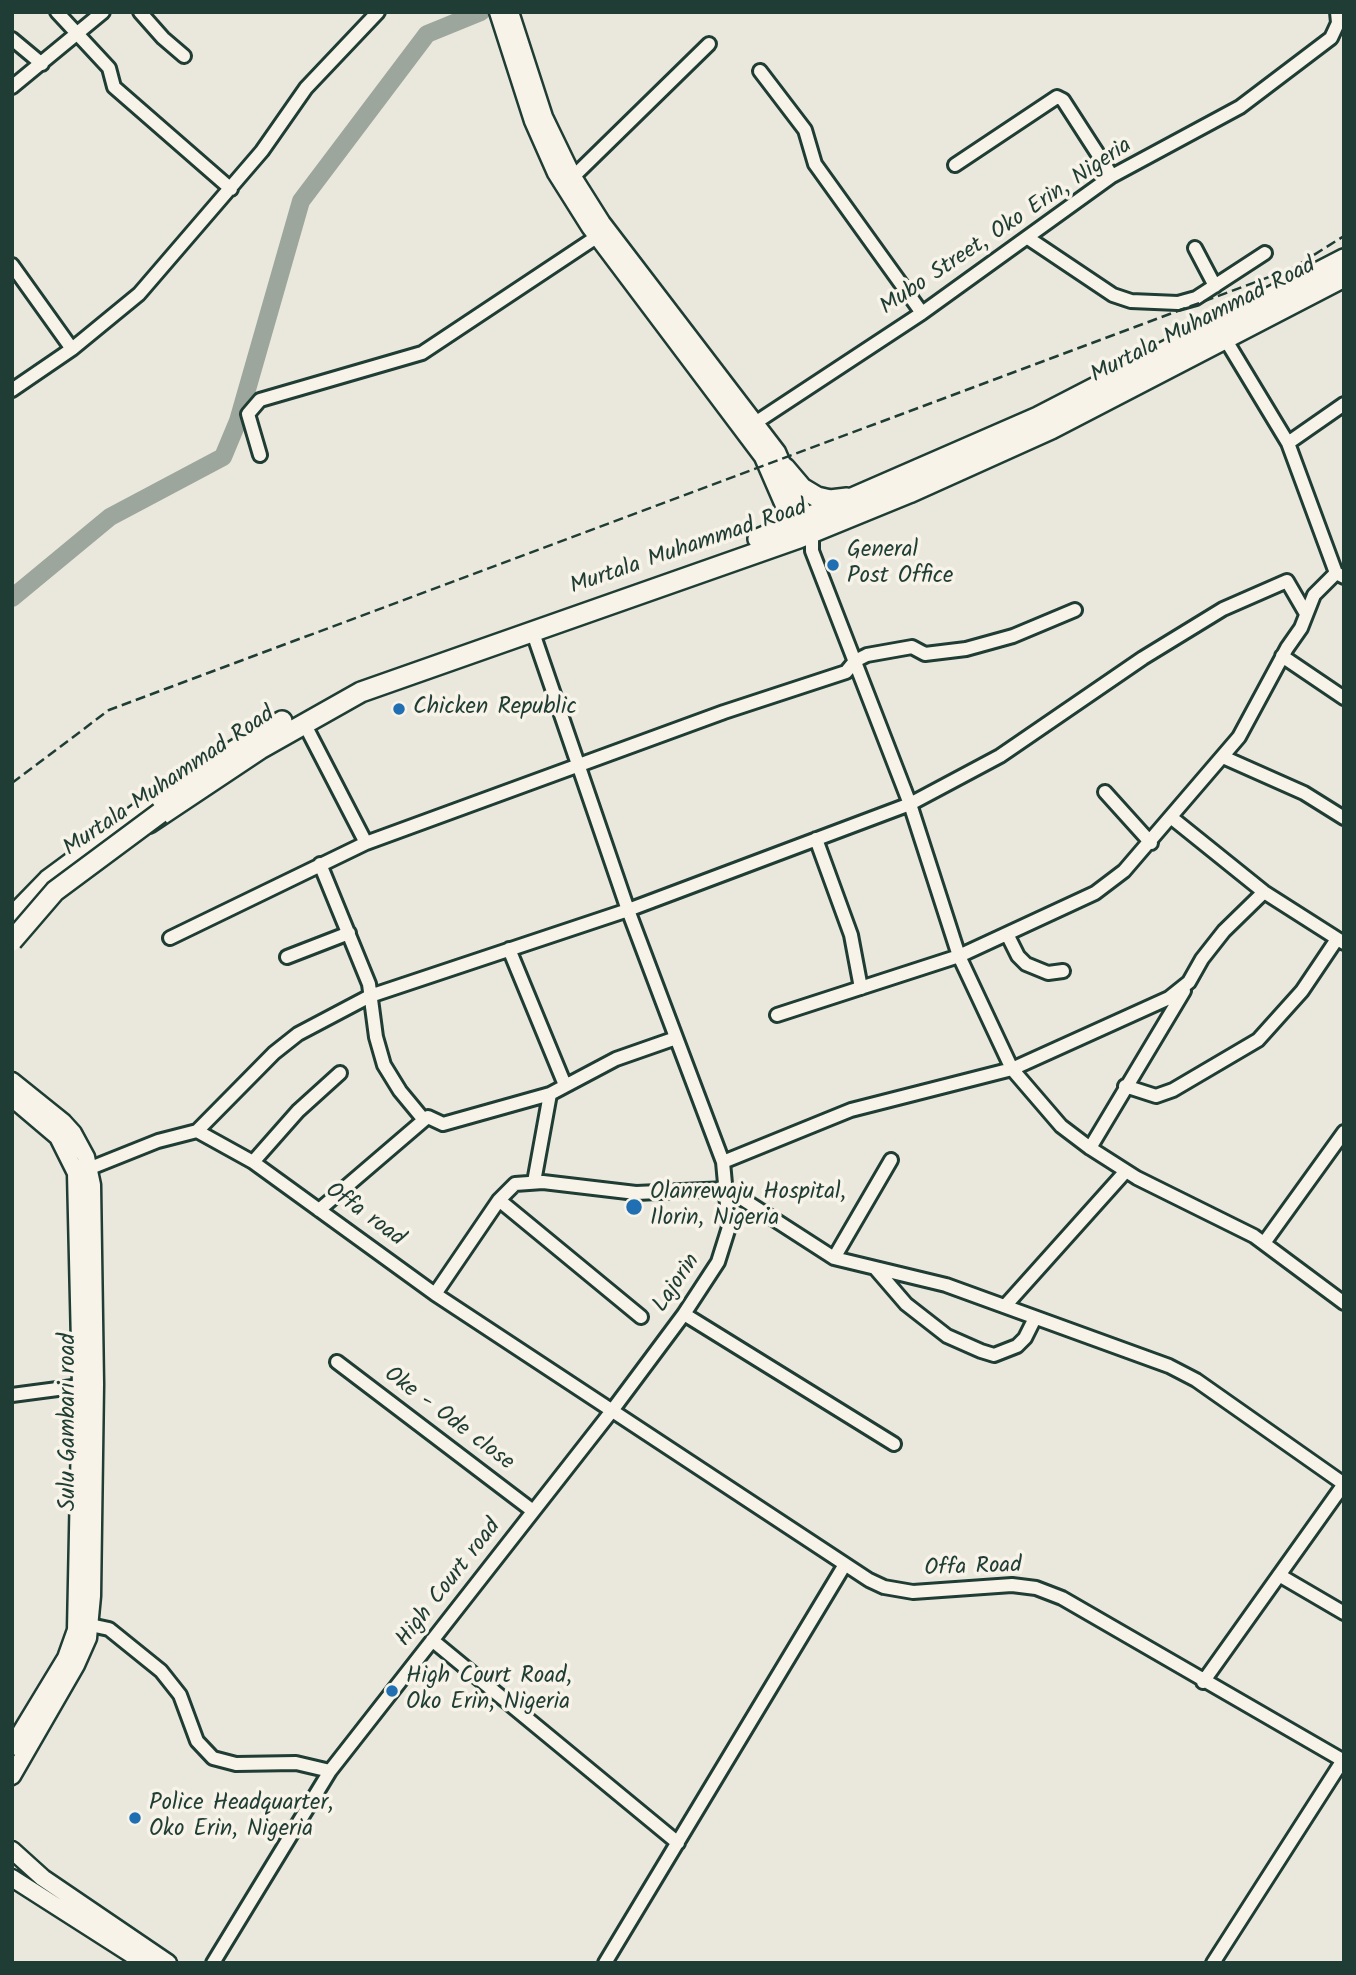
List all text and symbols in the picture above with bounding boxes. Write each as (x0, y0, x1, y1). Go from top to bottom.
street label: Mubo Street, Oko Erin, Nigeria (876, 133, 1138, 323)
street label: Murtala Muhammad Road (1087, 253, 1321, 391)
street label: Murtala Muhammad Road (567, 495, 811, 603)
place label: General Post Office (847, 538, 953, 592)
marker: General Post Office (825, 557, 841, 573)
place label: Chicken Republic (413, 695, 577, 723)
marker: Chicken Republic (391, 701, 407, 717)
street label: Murtala Muhammad Road (59, 702, 281, 864)
street label: Offa road (319, 1178, 409, 1254)
place label: Olanrewaju Hospital, Ilorin, Nigeria (650, 1180, 846, 1234)
marker: Olanrewaju Hospital, Ilorin, Nigeria (624, 1197, 644, 1217)
street label: Lajorin (648, 1249, 708, 1319)
street label: Sulu Gambari road (56, 1333, 84, 1511)
street label: Oke - Ode close (377, 1362, 519, 1478)
street label: High Court road (392, 1515, 508, 1653)
street label: Offa Road (924, 1554, 1022, 1584)
place label: High Court Road, Oko Erin, Nigeria (406, 1664, 572, 1718)
marker: High Court Road, Oko Erin, Nigeria (384, 1683, 400, 1699)
place label: Police Headquarter, Oko Erin, Nigeria (149, 1791, 333, 1845)
marker: Police Headquarter, Oko Erin, Nigeria (127, 1810, 143, 1826)

